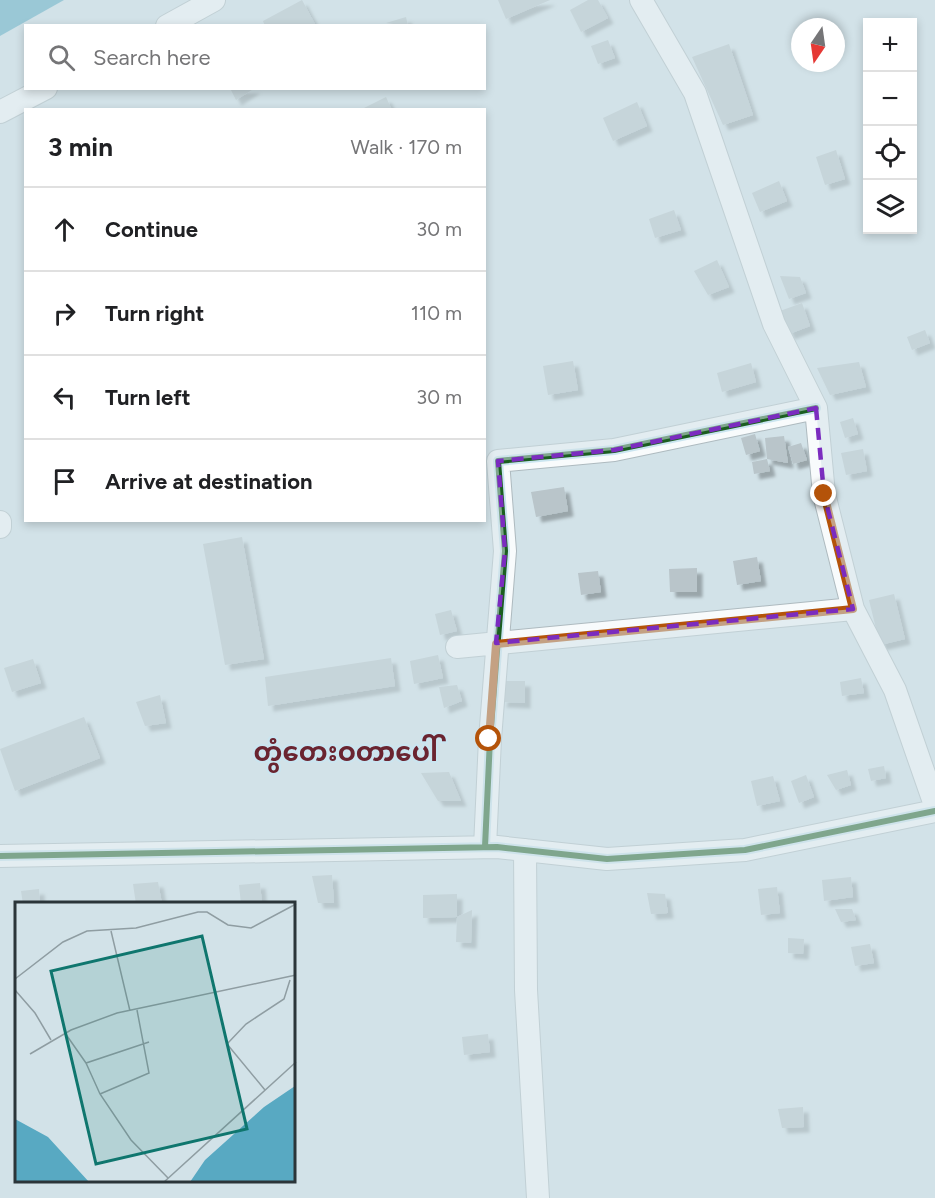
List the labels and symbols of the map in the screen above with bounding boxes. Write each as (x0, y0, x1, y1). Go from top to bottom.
north arrow (791, 18, 845, 72)
route end (810, 480, 836, 506)
route start (475, 725, 501, 751)
district label: တွံတေးဝတာပေါ် (254, 734, 447, 773)
inset map (15, 902, 296, 1183)

